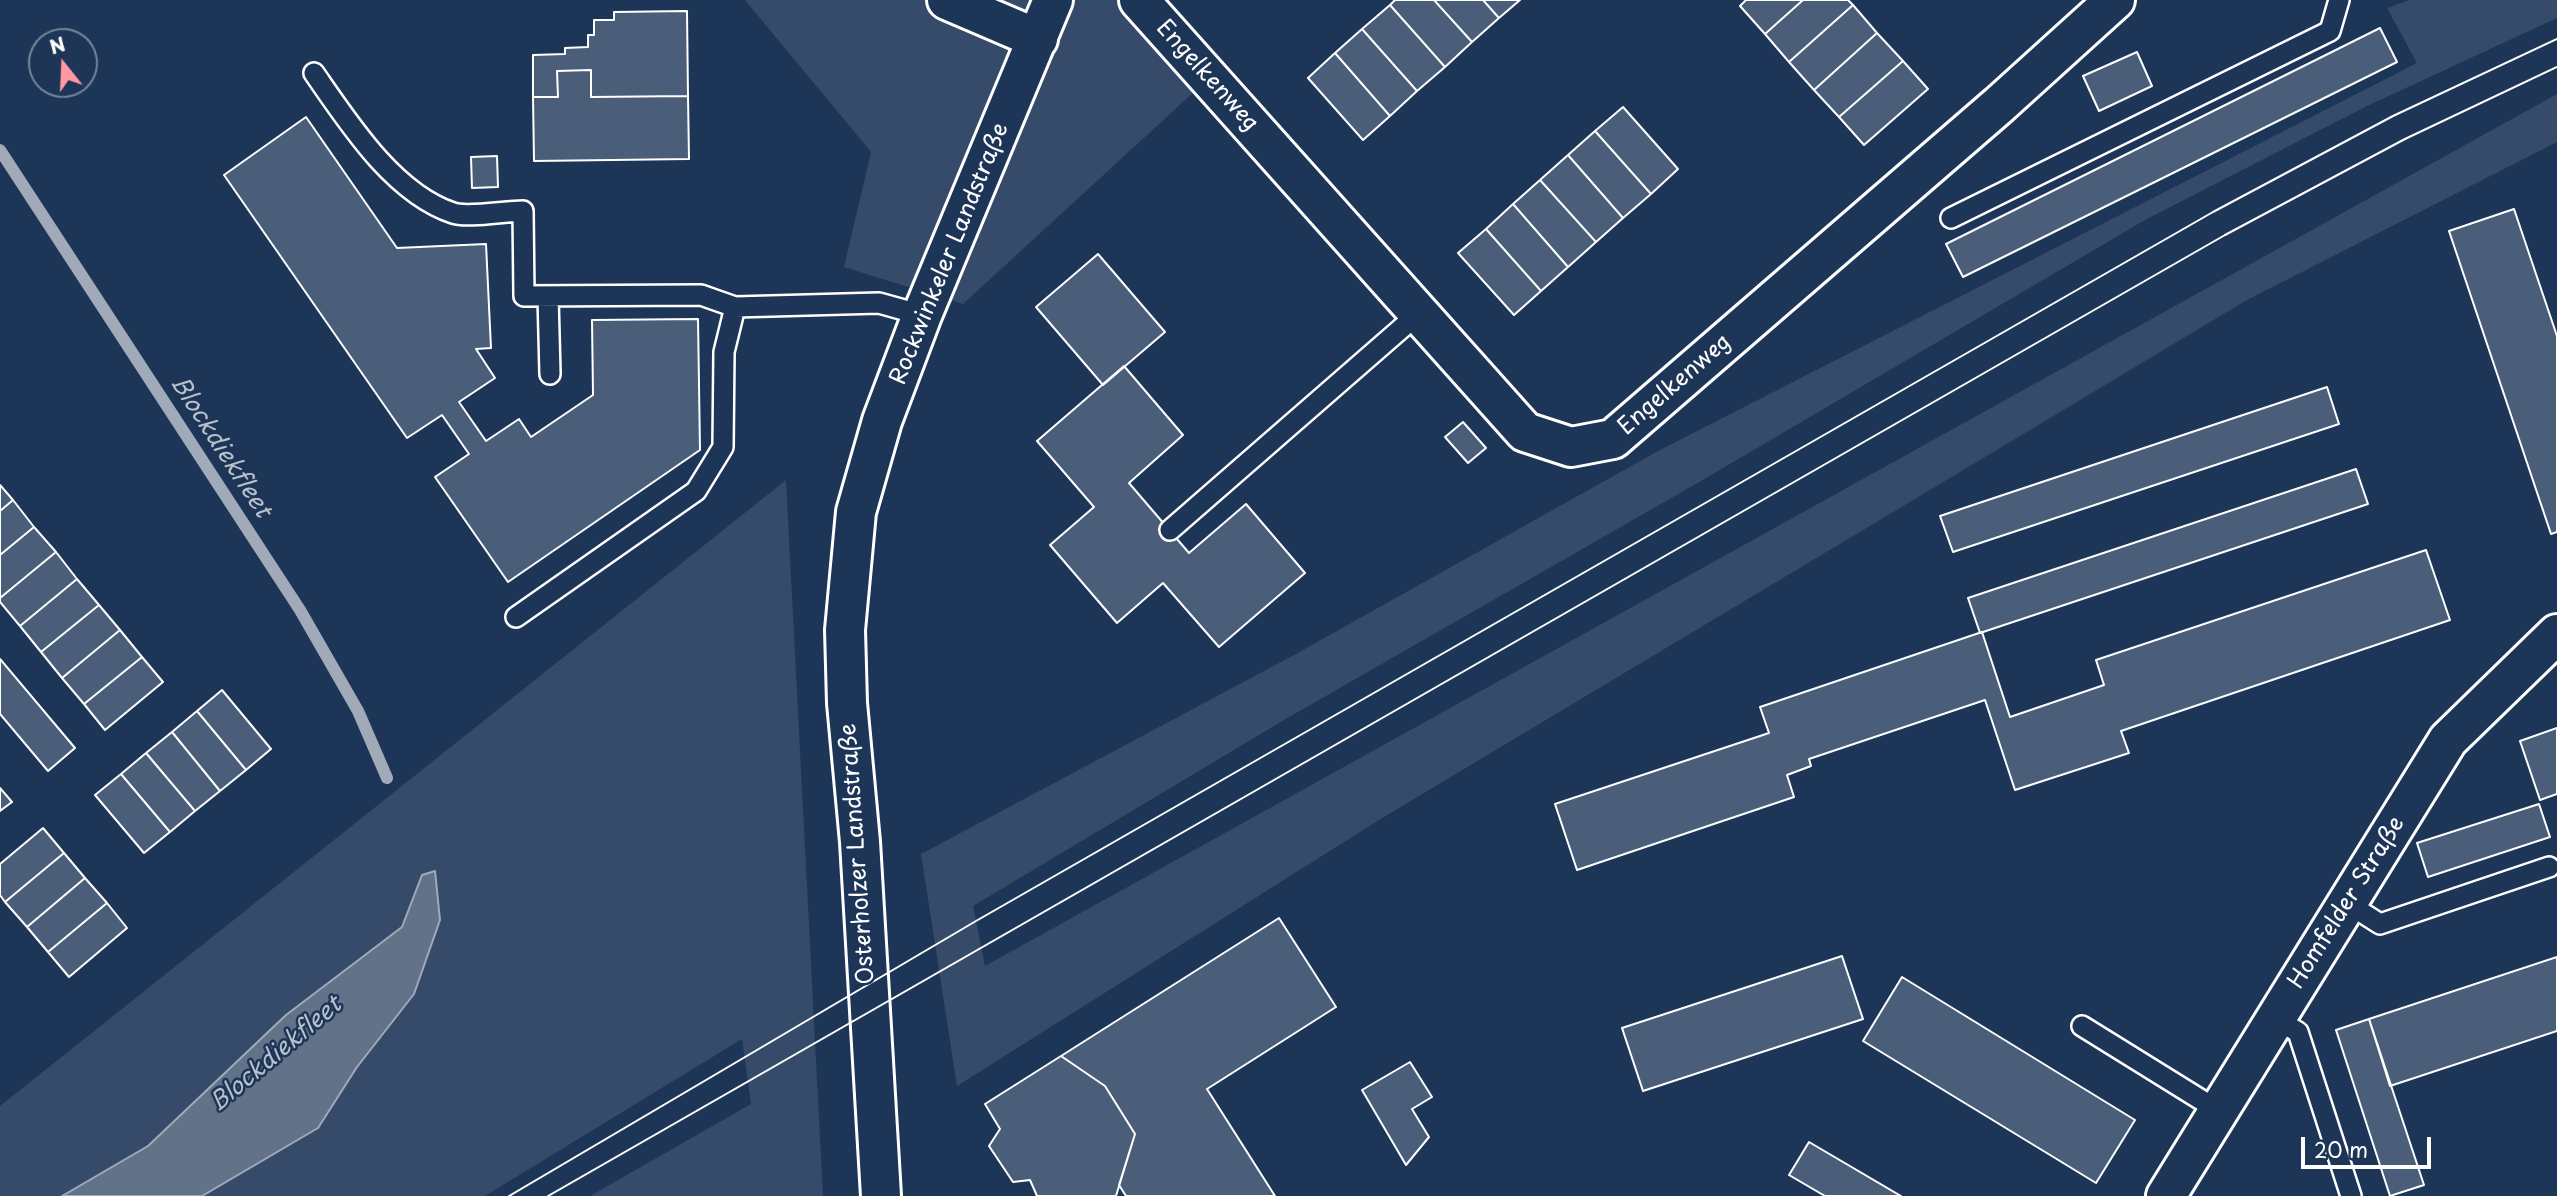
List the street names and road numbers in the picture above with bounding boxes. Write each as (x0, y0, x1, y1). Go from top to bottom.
street label: Engelkenweg (1150, 15, 1264, 137)
street label: Rockwinkeler Landstraße (885, 119, 1015, 389)
street label: Engelkenweg (1613, 329, 1737, 441)
street label: Osterholzer Landstraße (835, 723, 881, 985)
street label: Homfelder Straße (2283, 812, 2411, 994)

